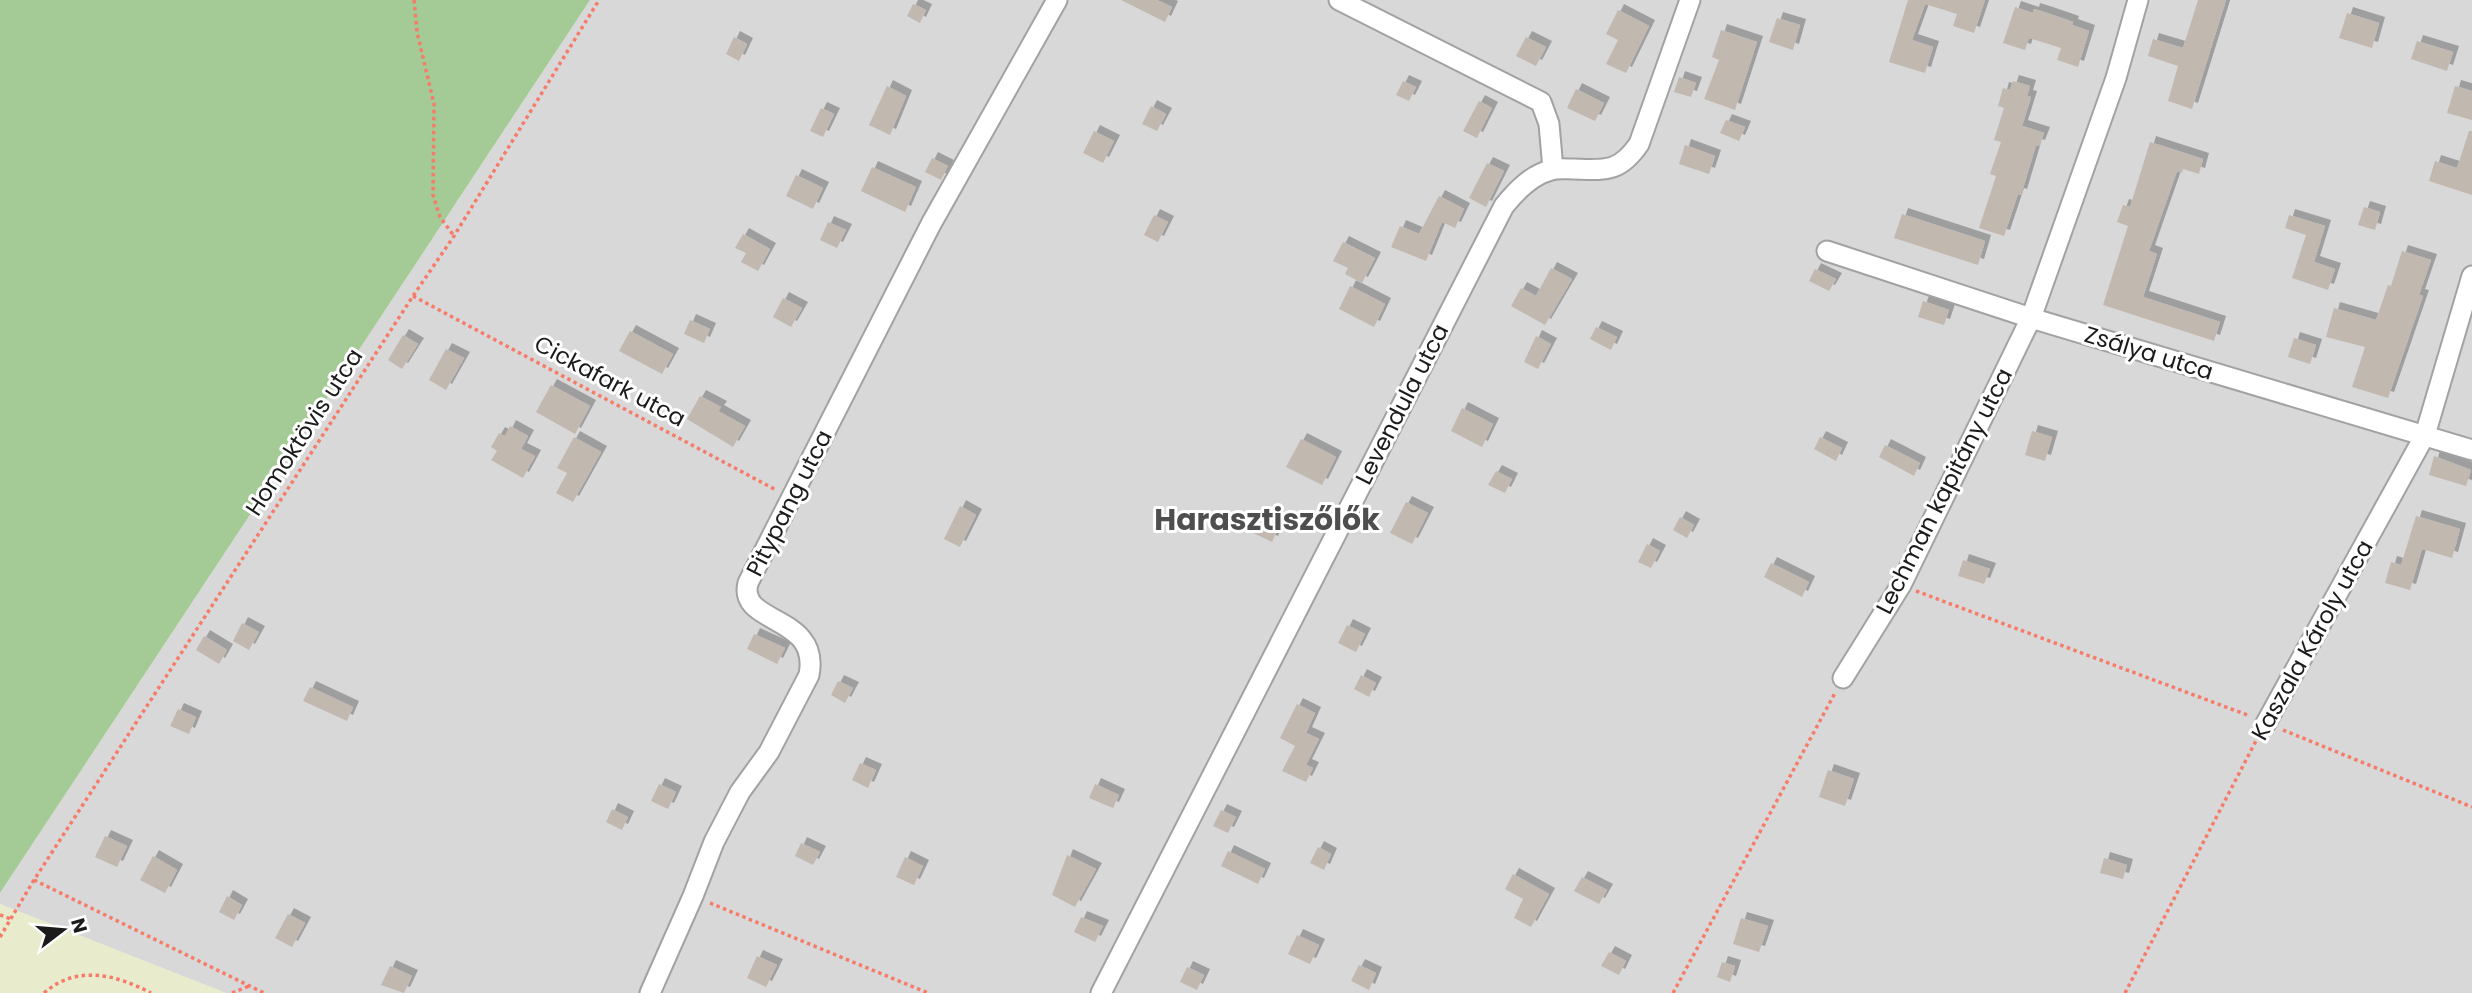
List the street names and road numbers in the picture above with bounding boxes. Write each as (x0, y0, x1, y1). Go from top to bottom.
street label: Levendula utca (1348, 318, 1456, 490)
street label: Zsálya utca (2081, 318, 2217, 388)
street label: Cickafark utca (529, 328, 691, 434)
street label: Homoktövis utca (238, 342, 370, 522)
street label: Lechman kapitány utca (1868, 363, 2020, 619)
street label: Pitypang utca (738, 424, 840, 582)
street label: Kaszala Károly utca (2244, 534, 2380, 746)

